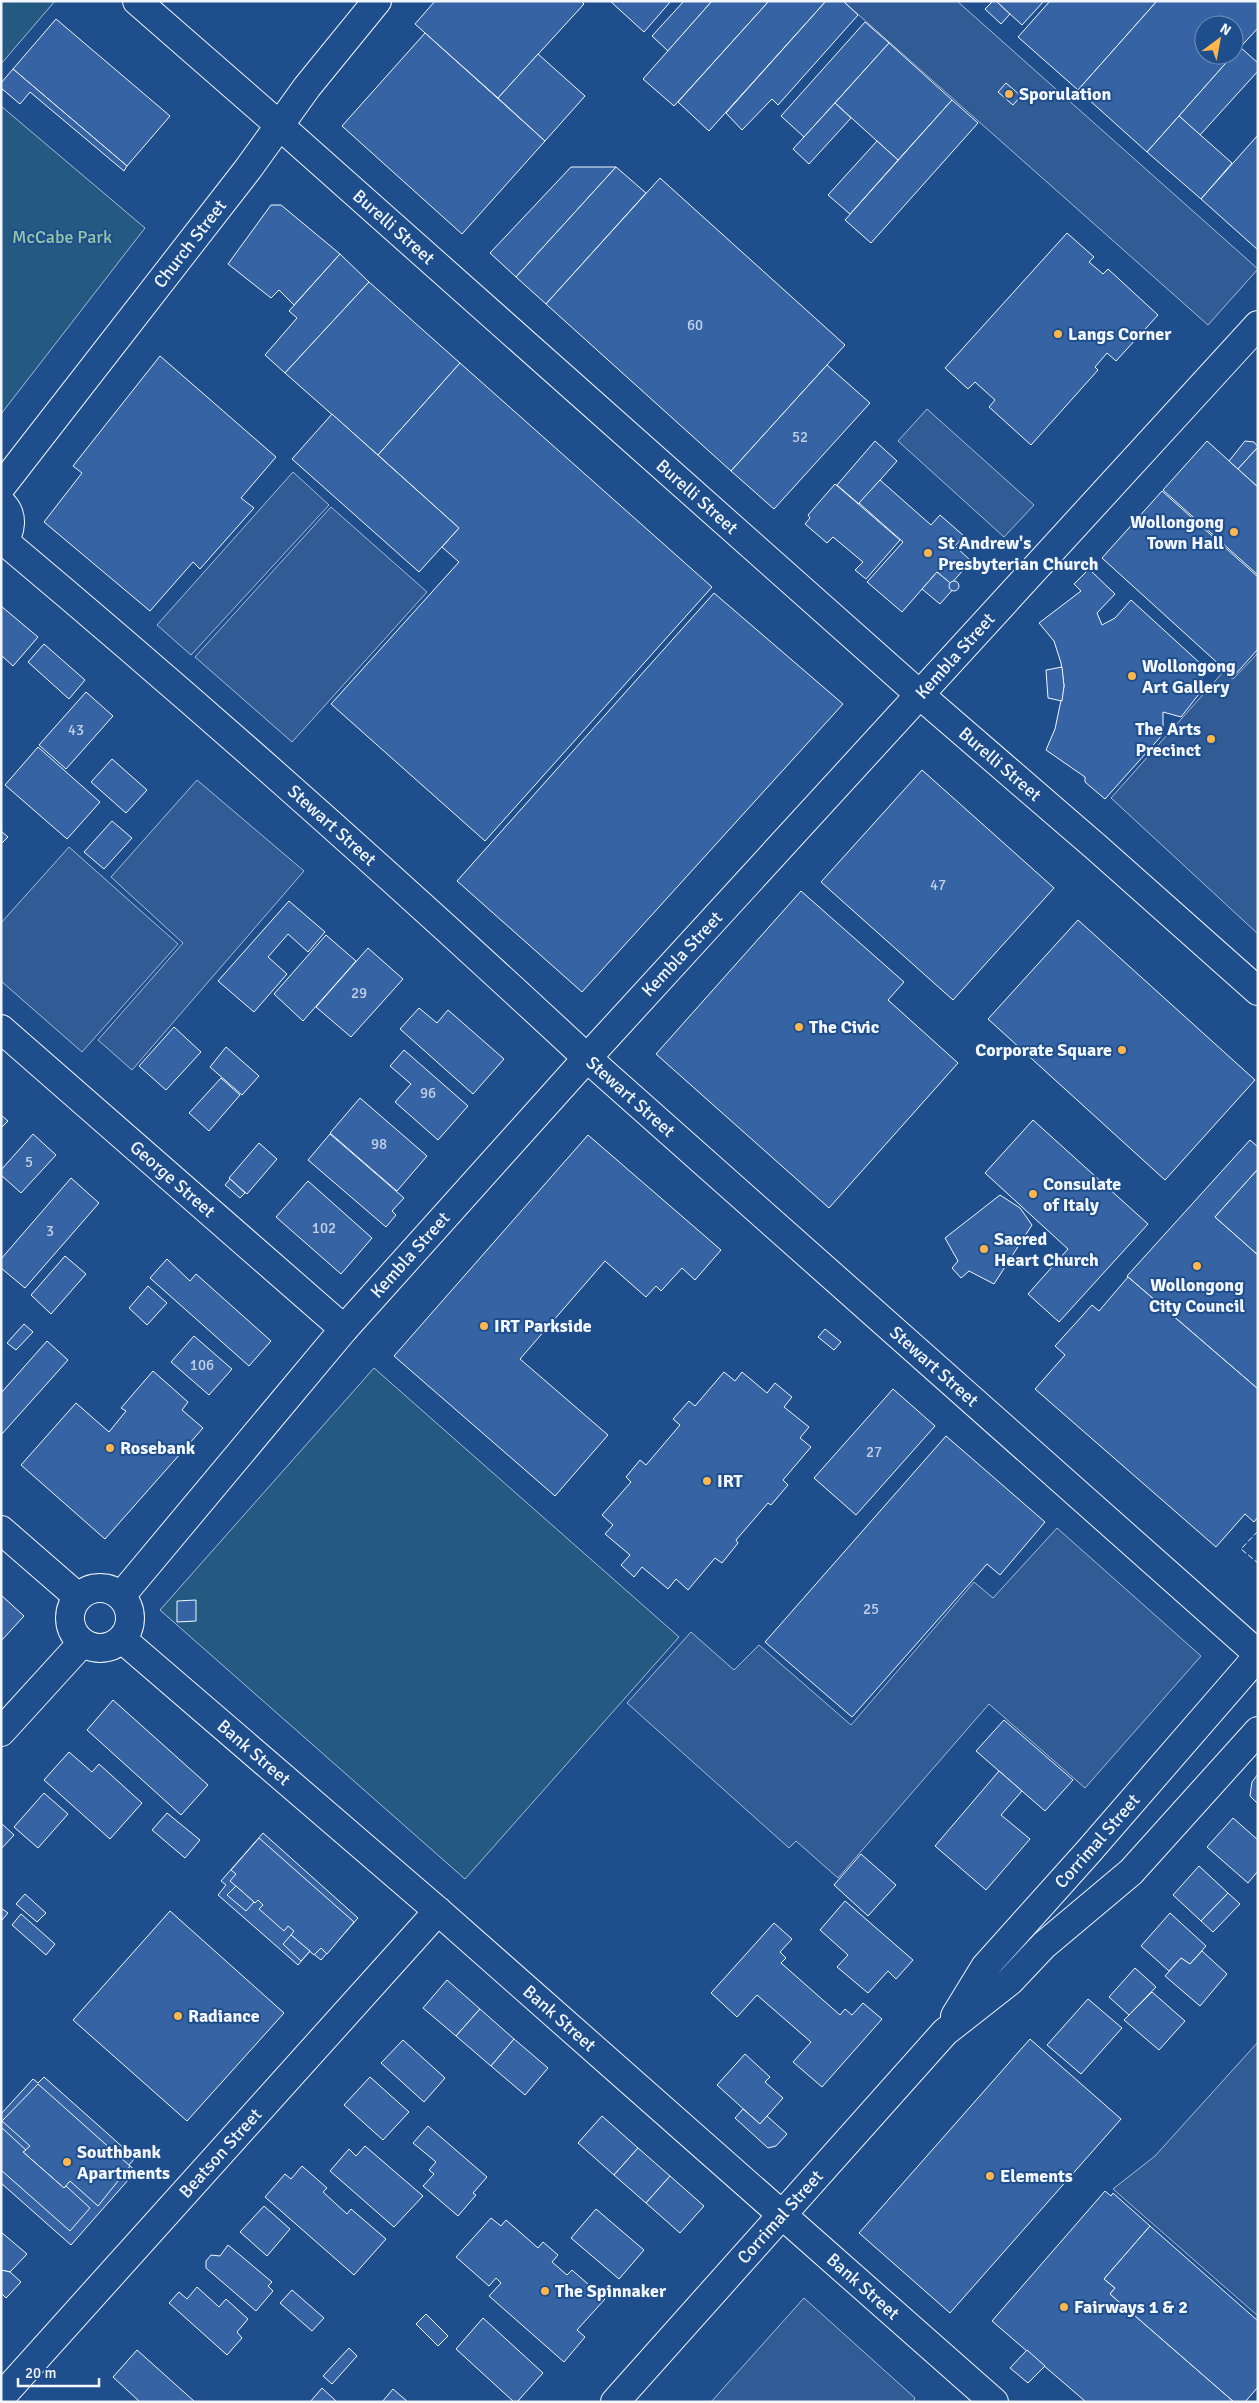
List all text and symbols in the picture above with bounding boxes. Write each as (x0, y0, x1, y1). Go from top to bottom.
north arrow (1194, 15, 1244, 65)
text: N (1217, 20, 1234, 39)
place label: Sporulation (1019, 83, 1111, 105)
marker: Sporulation (1003, 88, 1015, 100)
street label: Burelli Street (348, 185, 439, 269)
street label: Church Street (149, 195, 231, 292)
park label: McCabe Park (12, 226, 112, 248)
house number: 60 (687, 316, 703, 334)
place label: Langs Corner (1068, 323, 1172, 345)
marker: Langs Corner (1052, 328, 1064, 340)
house number: 52 (792, 428, 808, 446)
street label: Burelli Street (652, 455, 743, 539)
place label: Wollongong Town Hall (1130, 511, 1224, 554)
marker: Wollongong Town Hall (1228, 526, 1240, 538)
place label: St Andrew's Presbyterian Church (938, 532, 1099, 575)
marker: St Andrew's Presbyterian Church (922, 547, 934, 559)
street label: Kembla Street (910, 608, 1000, 704)
place label: Wollongong Art Gallery (1142, 655, 1236, 698)
marker: Wollongong Art Gallery (1126, 670, 1138, 682)
place label: The Arts Precinct (1135, 718, 1201, 761)
house number: 43 (68, 721, 84, 739)
street label: Burelli Street (954, 722, 1046, 806)
marker: The Arts Precinct (1205, 733, 1217, 745)
street label: Stewart Street (283, 780, 381, 870)
house number: 47 (930, 876, 946, 894)
street label: Kembla Street (637, 907, 727, 1001)
house number: 29 (351, 984, 367, 1002)
place label: The Civic (809, 1016, 880, 1038)
marker: The Civic (793, 1021, 805, 1033)
place label: Corporate Square (975, 1039, 1112, 1061)
marker: Corporate Square (1116, 1044, 1128, 1056)
street label: Stewart Street (582, 1052, 679, 1142)
house number: 96 (420, 1084, 436, 1102)
house number: 98 (371, 1135, 387, 1153)
street label: George Street (126, 1136, 220, 1222)
house number: 5 (25, 1153, 33, 1171)
place label: Consulate of Italy (1043, 1173, 1121, 1216)
marker: Consulate of Italy (1027, 1188, 1039, 1200)
street label: Kembla Street (365, 1207, 455, 1303)
house number: 102 (312, 1219, 336, 1237)
house number: 3 (46, 1222, 54, 1240)
place label: Sacred Heart Church (994, 1228, 1099, 1271)
marker: Sacred Heart Church (978, 1243, 990, 1255)
marker: Wollongong City Council (1191, 1260, 1203, 1272)
place label: Wollongong City Council (1149, 1274, 1245, 1317)
place label: IRT Parkside (494, 1315, 592, 1337)
marker: IRT Parkside (478, 1320, 490, 1332)
street label: Stewart Street (885, 1321, 983, 1411)
house number: 106 (190, 1356, 214, 1374)
place label: Rosebank (120, 1437, 196, 1459)
marker: Rosebank (104, 1442, 116, 1454)
house number: 27 (866, 1443, 882, 1461)
place label: IRT (717, 1470, 744, 1492)
marker: IRT (701, 1475, 713, 1487)
house number: 25 (863, 1600, 879, 1618)
street label: Bank Street (213, 1715, 295, 1790)
street label: Corrimal Street (1050, 1789, 1144, 1893)
street label: Bank Street (519, 1980, 600, 2056)
place label: Radiance (188, 2005, 260, 2027)
marker: Radiance (172, 2010, 184, 2022)
street label: Beatson Street (174, 2104, 266, 2203)
place label: Southbank Apartments (77, 2141, 170, 2184)
marker: Southbank Apartments (61, 2156, 73, 2168)
street label: Corrimal Street (732, 2165, 828, 2268)
place label: Elements (1000, 2165, 1073, 2187)
marker: Elements (984, 2170, 996, 2182)
street label: Bank Street (822, 2248, 904, 2324)
place label: The Spinnaker (555, 2280, 667, 2302)
marker: The Spinnaker (539, 2285, 551, 2297)
place label: Fairways 1 & 2 (1074, 2296, 1188, 2318)
marker: Fairways 1 & 2 (1058, 2301, 1070, 2313)
scale bar (18, 2356, 99, 2388)
text: 20 m (25, 2364, 56, 2382)

